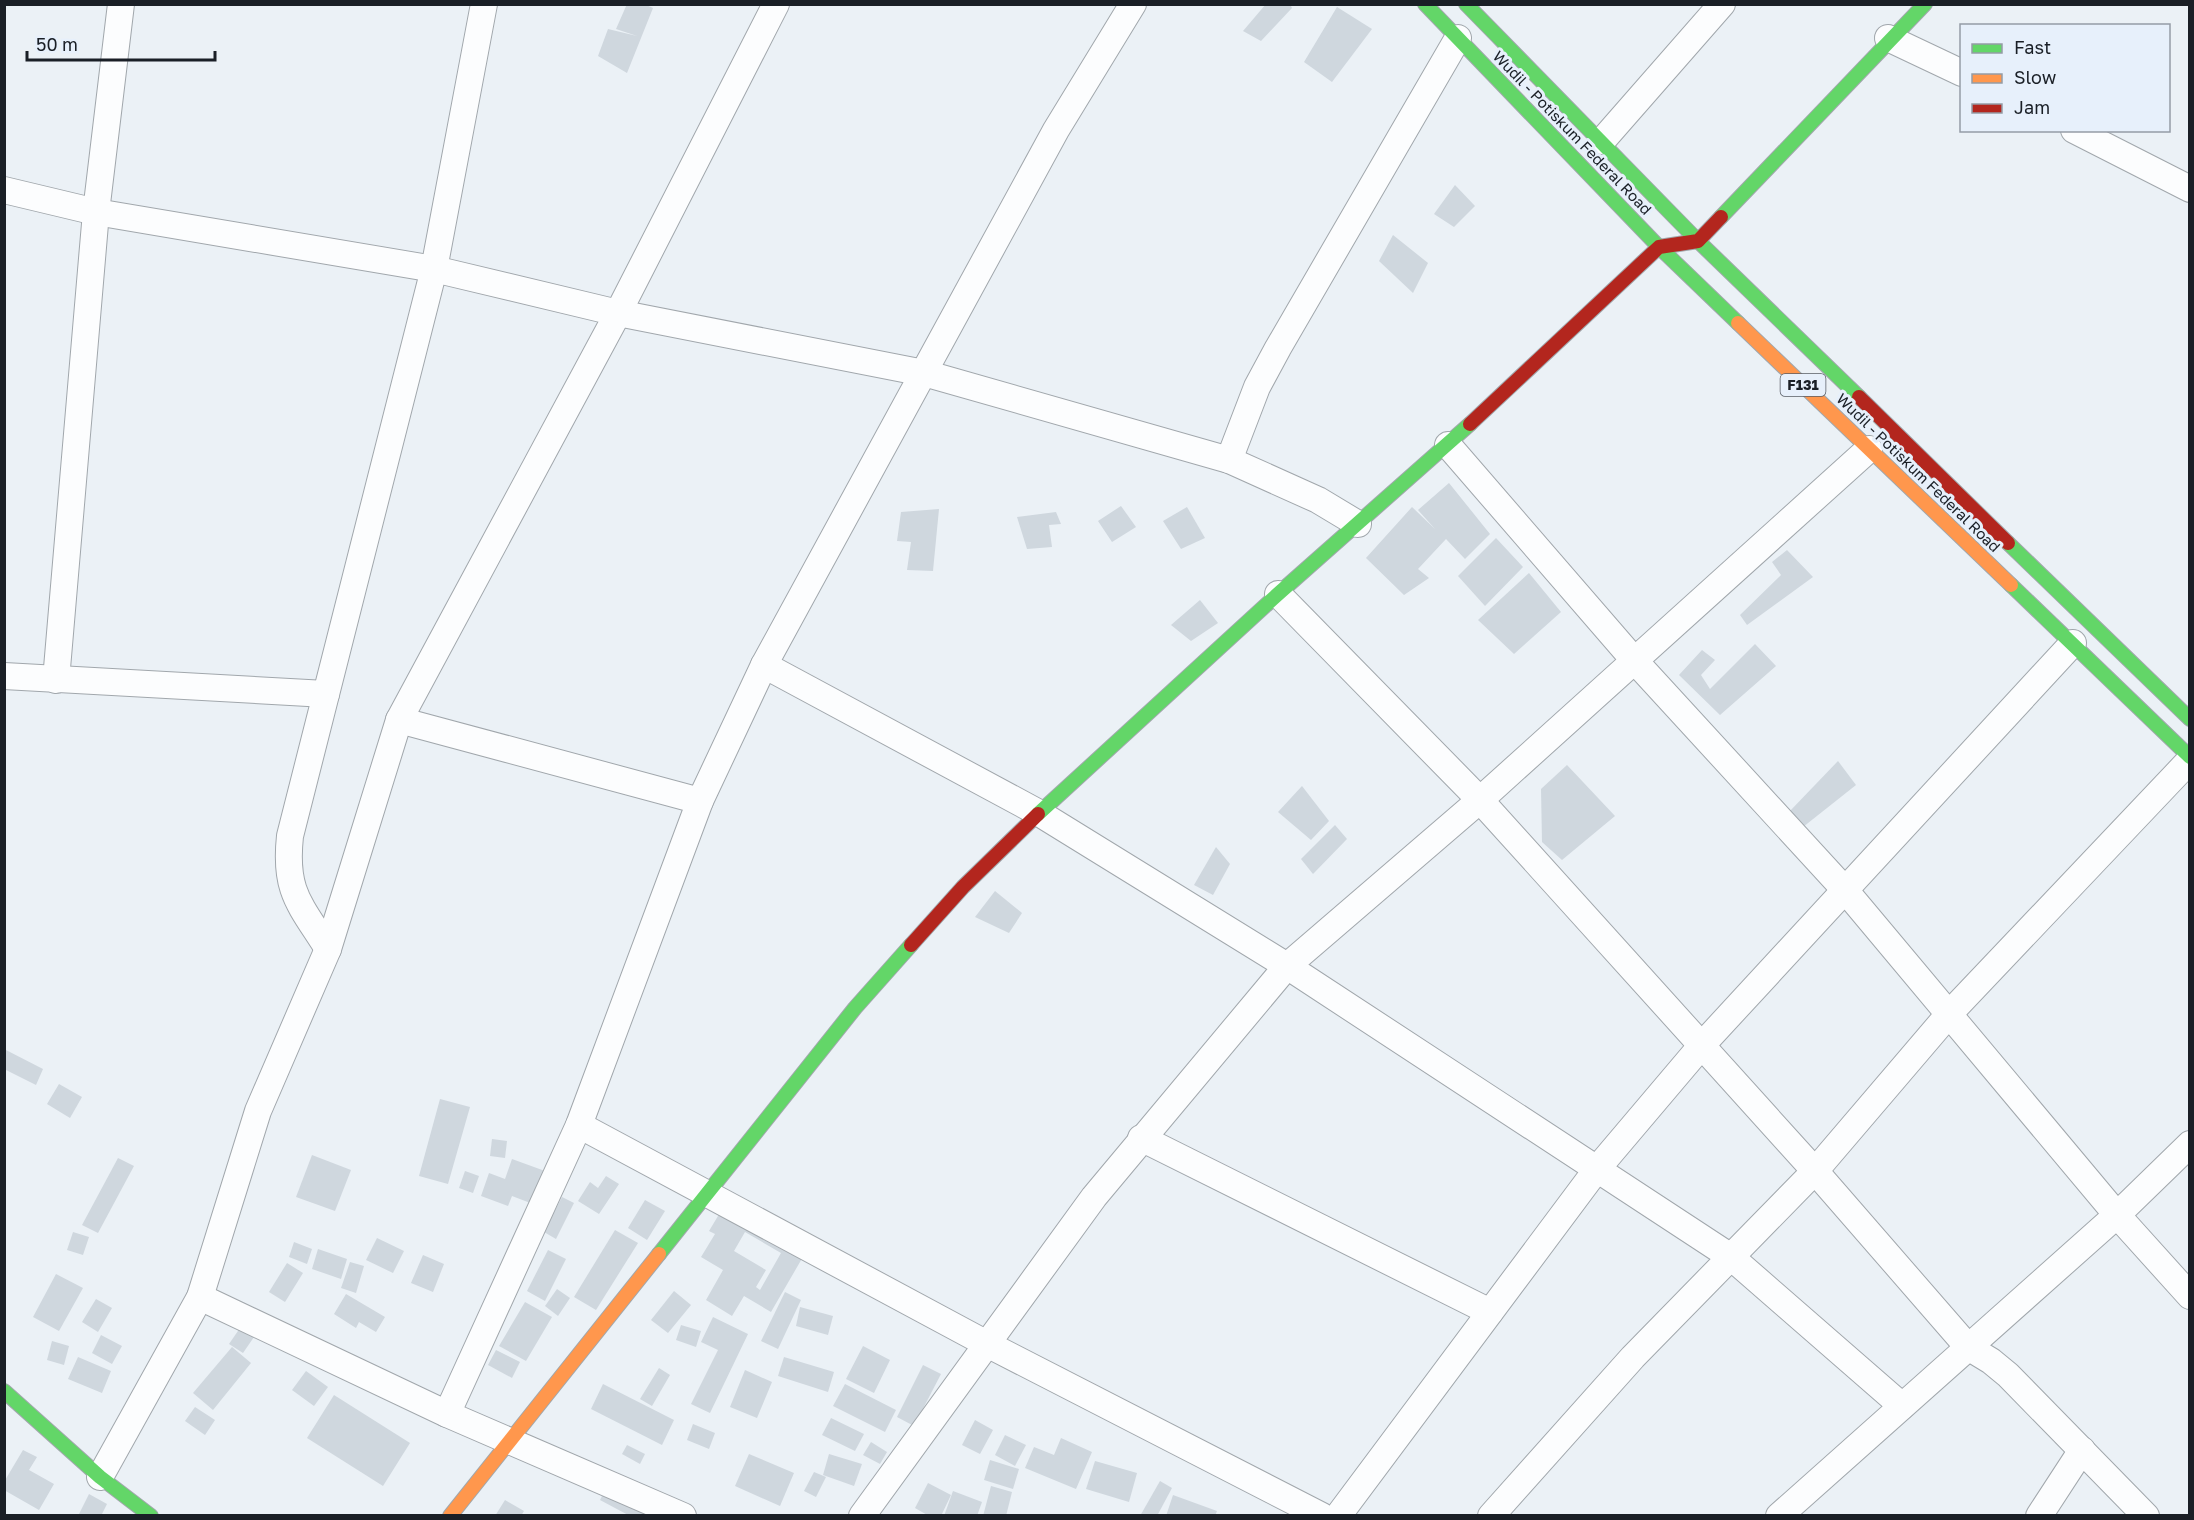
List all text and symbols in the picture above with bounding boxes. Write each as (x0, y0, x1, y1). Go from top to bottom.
scale bar (27, 24, 214, 62)
legend (1960, 24, 2170, 132)
text: 50 m (36, 33, 78, 55)
text: Fast (2014, 36, 2051, 58)
street label: Wudil - Potiskum Federal Road (1490, 47, 1656, 218)
text: Slow (2014, 66, 2057, 88)
text: Jam (2014, 96, 2050, 118)
road number: F131 (1780, 374, 1826, 396)
street label: Wudil - Potiskum Federal Road (1833, 389, 2004, 555)

